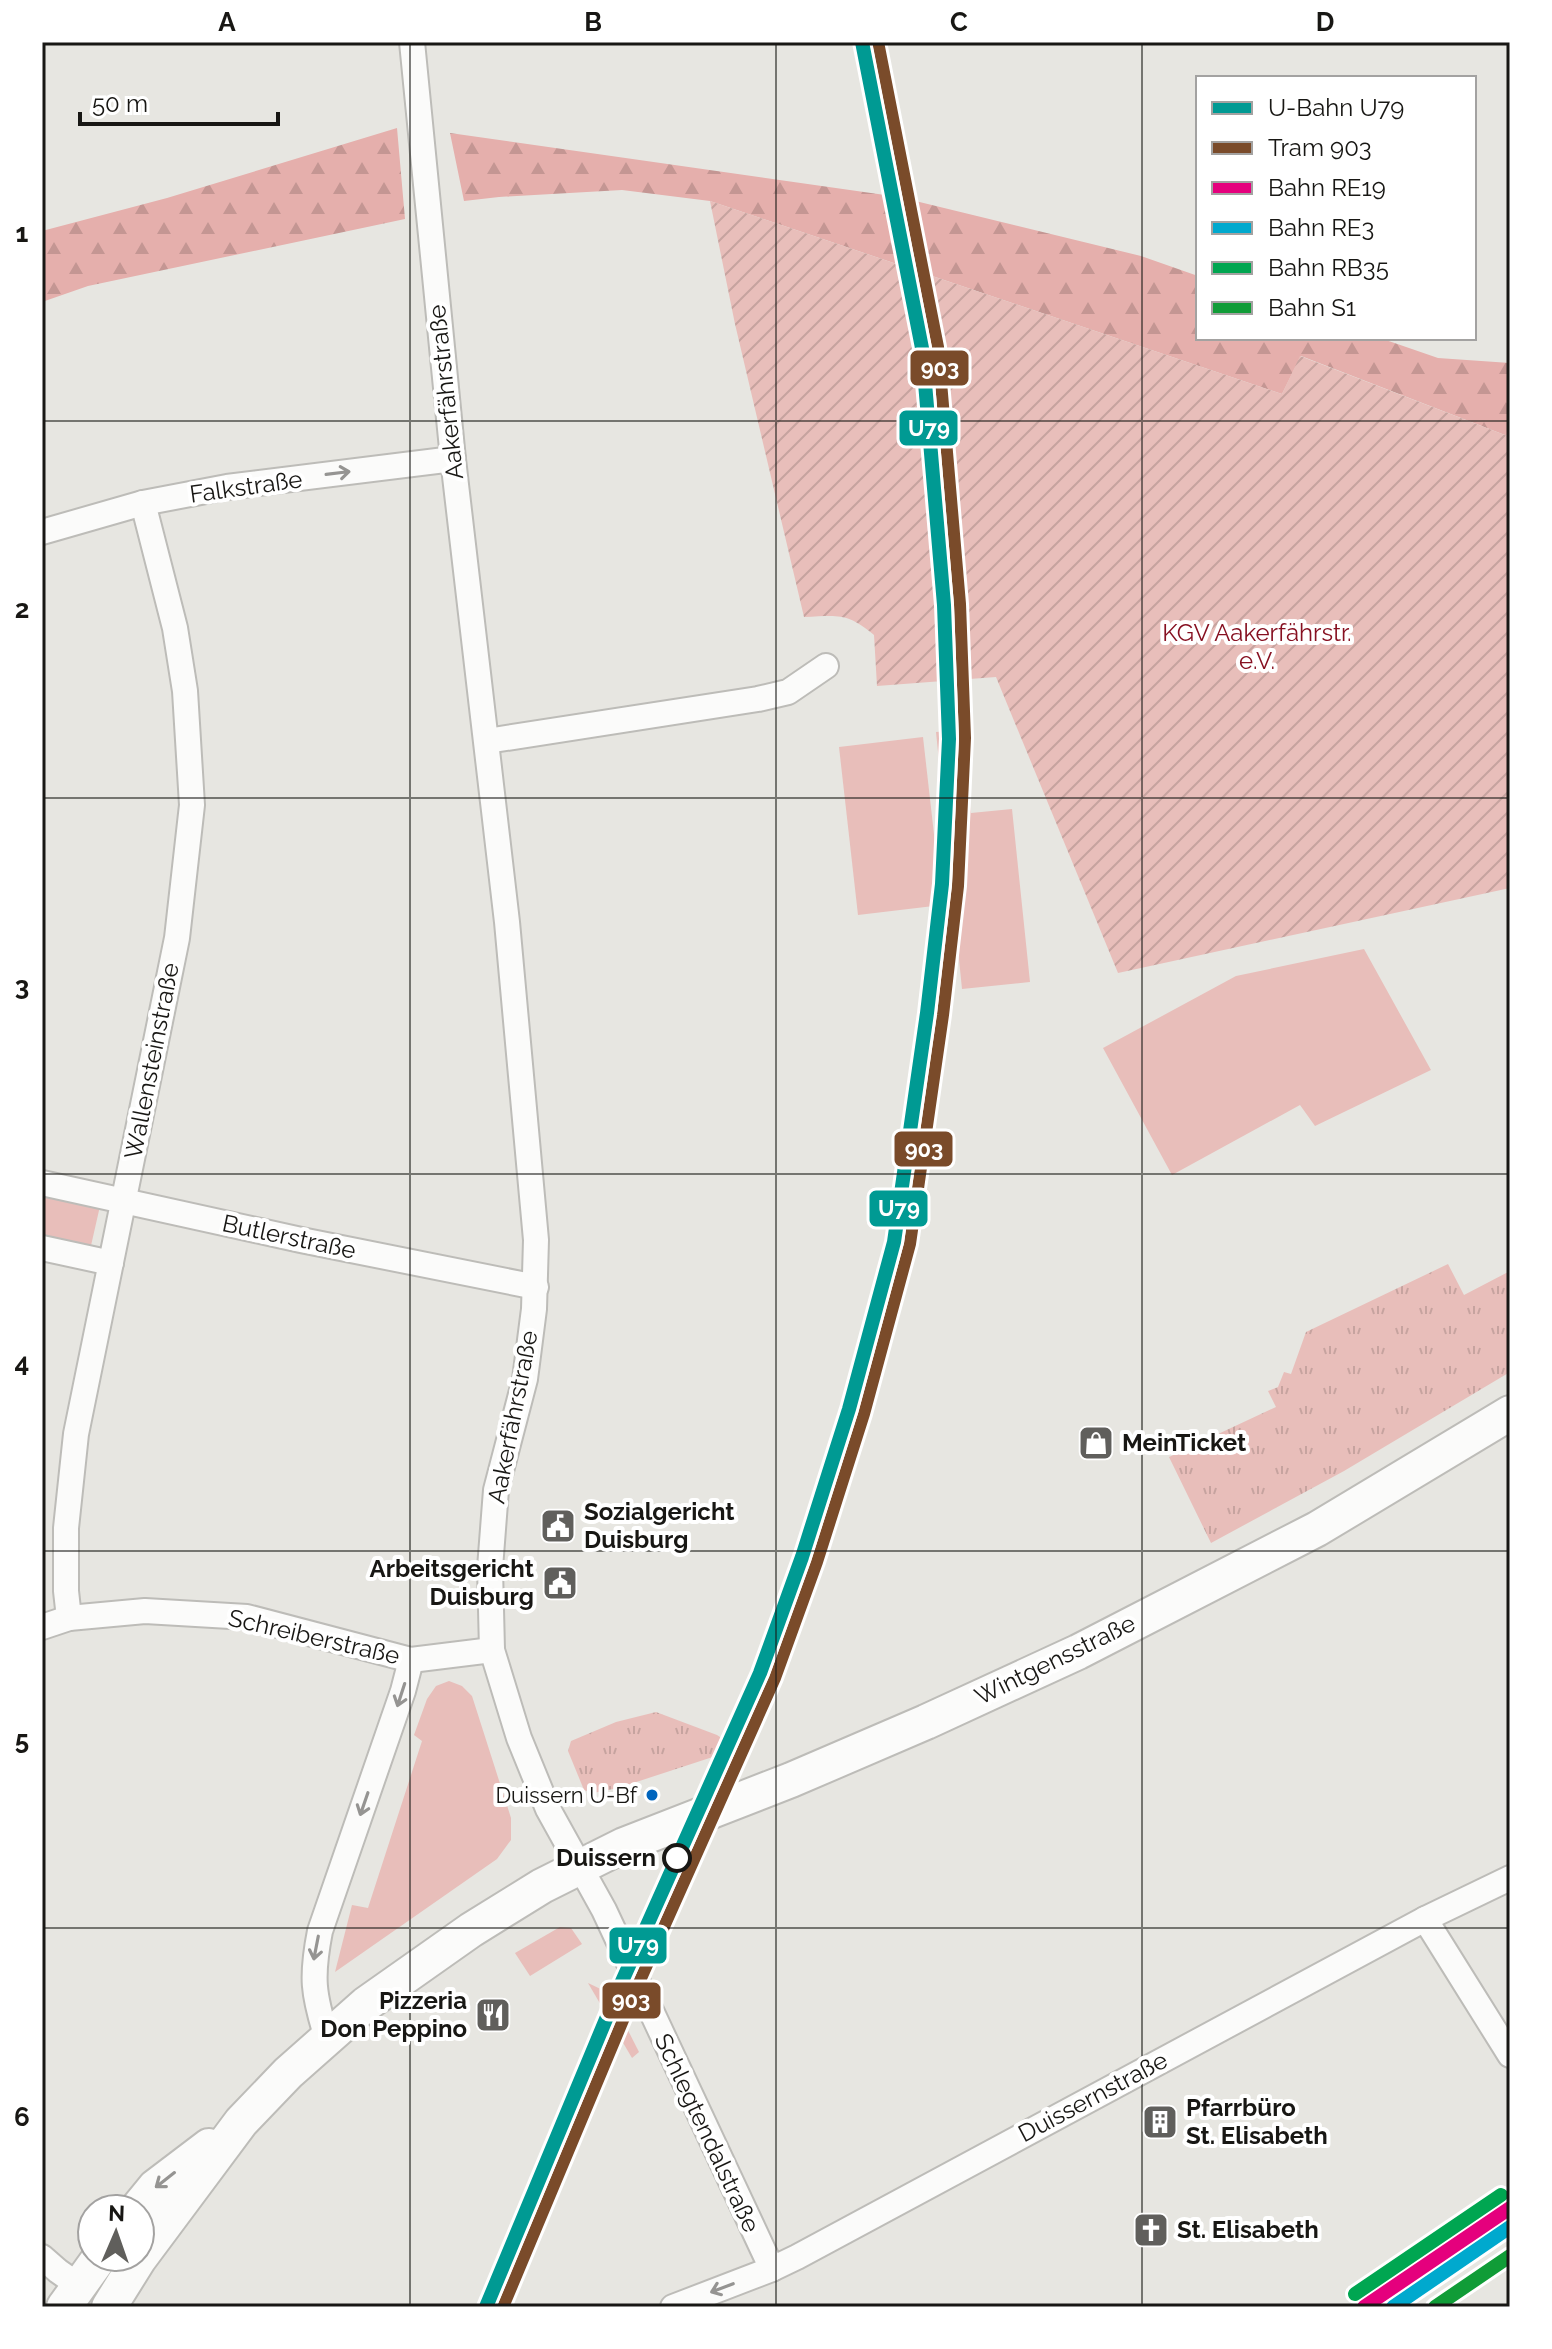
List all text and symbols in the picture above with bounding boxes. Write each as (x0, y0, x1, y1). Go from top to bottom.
text: A (218, 7, 236, 37)
text: B (584, 7, 602, 37)
text: C (950, 7, 968, 37)
text: D (1316, 7, 1334, 37)
scale bar (80, 76, 278, 126)
legend (1196, 76, 1476, 340)
text: 50 m (92, 89, 148, 118)
text: U-Bahn U79 (1268, 93, 1404, 122)
text: Tram 903 (1268, 133, 1372, 162)
text: Bahn RE19 (1268, 173, 1386, 202)
text: Bahn RE3 (1268, 213, 1374, 242)
text: 1 (16, 218, 29, 248)
text: Bahn RB35 (1268, 253, 1389, 282)
text: Bahn S1 (1268, 293, 1356, 322)
street label: Aakerfährstraße (422, 303, 469, 481)
line badge: 903 (909, 349, 970, 387)
text: 903 (921, 355, 959, 381)
line badge: U79 (898, 409, 959, 447)
text: U79 (908, 415, 950, 441)
street label: Falkstraße (188, 464, 304, 509)
one-way arrow (324, 466, 350, 481)
text: 2 (15, 594, 29, 624)
park label: KGV Aakerfährstr. e.V. (1162, 618, 1352, 675)
street label: Wallensteinstraße (118, 960, 185, 1161)
text: 3 (15, 971, 29, 1001)
line badge: 903 (893, 1130, 954, 1168)
text: 903 (905, 1136, 943, 1162)
line badge: U79 (868, 1189, 929, 1228)
text: U79 (878, 1195, 920, 1221)
street label: Butlerstraße (220, 1208, 358, 1265)
street label: Aakerfährstraße (482, 1328, 543, 1506)
text: 4 (15, 1348, 29, 1378)
shop icon: MeinTicket (1077, 1424, 1115, 1462)
place label: MeinTicket (1122, 1428, 1246, 1457)
place label: Sozialgericht Duisburg (584, 1497, 735, 1554)
public building icon: Sozialgericht Duisburg (539, 1507, 577, 1545)
place label: Arbeitsgericht Duisburg (370, 1554, 534, 1611)
public building icon: Arbeitsgericht Duisburg (541, 1564, 579, 1602)
street label: Schreiberstraße (226, 1603, 403, 1670)
street label: Wintgensstraße (970, 1608, 1140, 1711)
one-way arrow (393, 1682, 408, 1708)
text: 5 (15, 1725, 29, 1755)
place label: Duissern U-Bf (495, 1782, 638, 1808)
marker: Duissern U-Bf (644, 1787, 660, 1803)
one-way arrow (355, 1791, 370, 1816)
place label: Duissern (556, 1843, 656, 1872)
marker: Duissern (663, 1844, 691, 1872)
line badge: U79 (608, 1926, 668, 1965)
text: U79 (617, 1932, 659, 1958)
one-way arrow (308, 1935, 323, 1960)
line badge: 903 (601, 1981, 662, 2020)
place label: Pizzeria Don Peppino (320, 1986, 467, 2043)
text: 903 (612, 1987, 650, 2013)
restaurant icon: Pizzeria Don Peppino (474, 1996, 512, 2034)
street label: Schlegtendalstraße (649, 2029, 766, 2237)
street label: Duissernstraße (1013, 2045, 1172, 2148)
place label: Pfarrbüro St. Elisabeth (1186, 2093, 1328, 2150)
text: 6 (14, 2102, 30, 2132)
building icon: Pfarrbüro St. Elisabeth (1141, 2103, 1179, 2141)
one-way arrow (155, 2171, 176, 2189)
north arrow (76, 2193, 156, 2273)
text: N (108, 2200, 126, 2226)
church icon: St. Elisabeth (1132, 2211, 1170, 2249)
place label: St. Elisabeth (1177, 2215, 1319, 2244)
one-way arrow (711, 2282, 735, 2296)

